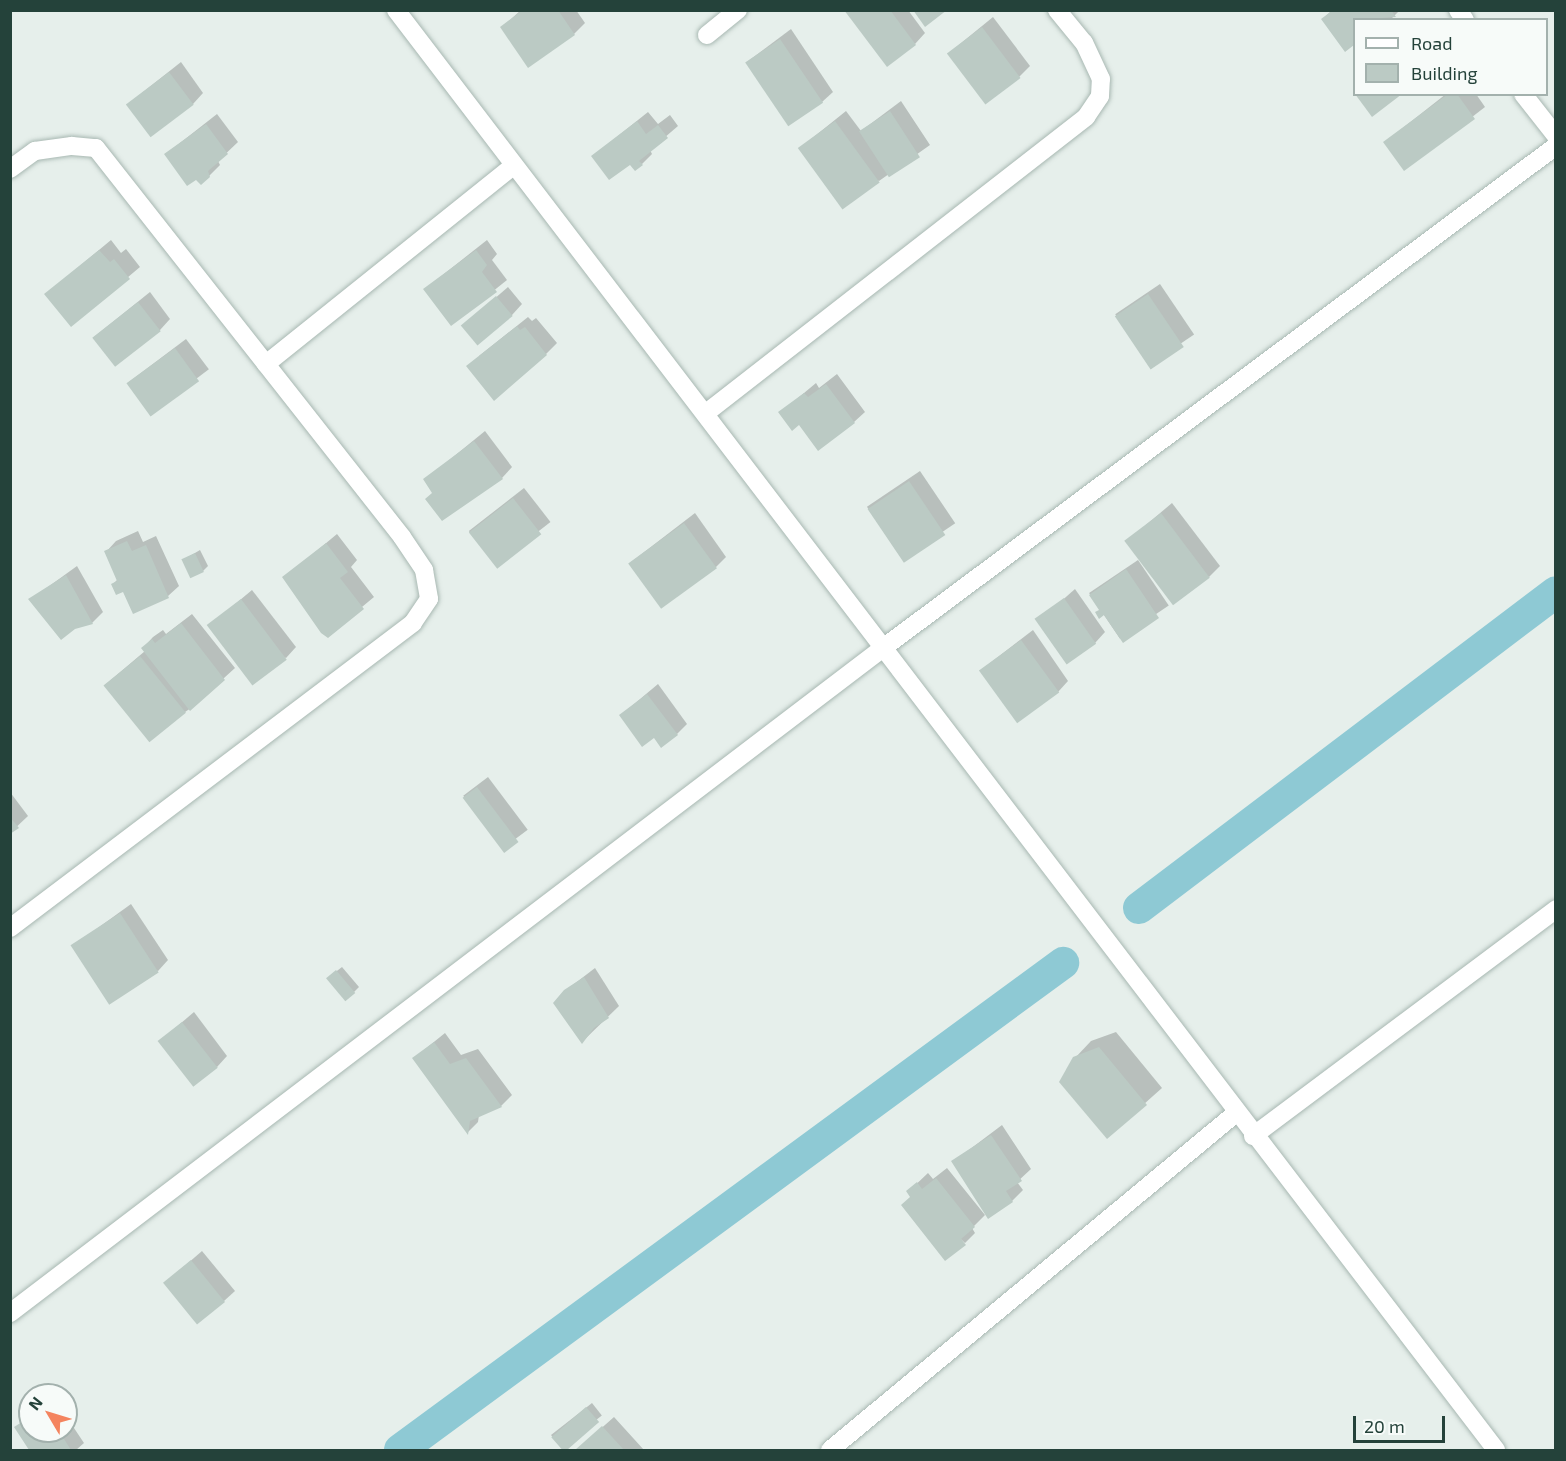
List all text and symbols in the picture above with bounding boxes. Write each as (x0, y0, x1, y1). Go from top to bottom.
legend (1353, 18, 1548, 96)
text: Road (1411, 32, 1452, 54)
text: Building (1411, 62, 1478, 84)
north arrow (18, 1383, 78, 1443)
text: N (24, 1392, 46, 1413)
scale bar (1356, 1404, 1448, 1442)
text: 20 m (1364, 1415, 1405, 1437)

